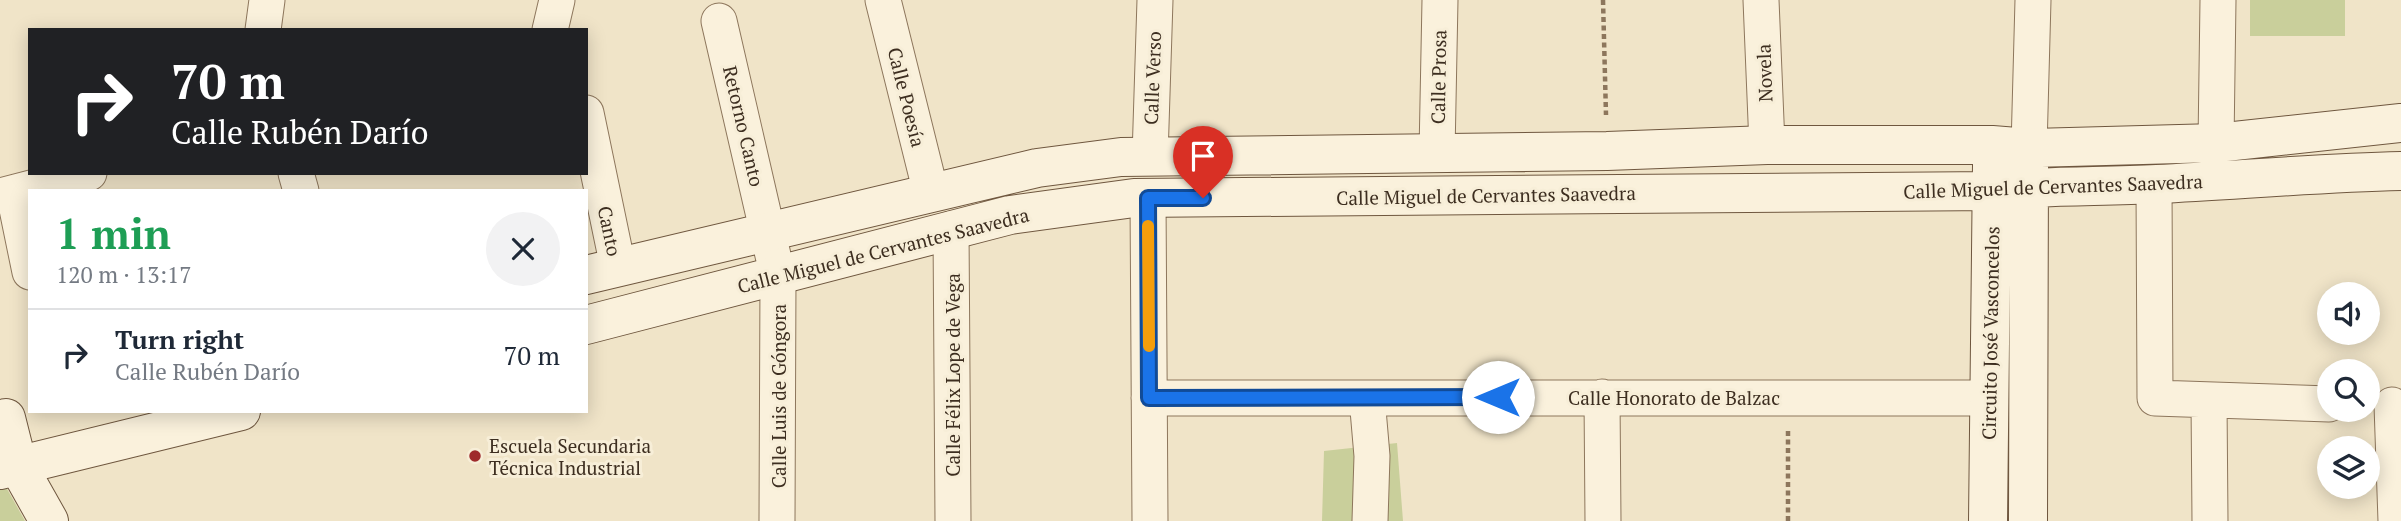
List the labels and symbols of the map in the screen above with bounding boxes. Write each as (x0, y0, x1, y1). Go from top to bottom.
street label: Calle Prosa (1425, 29, 1451, 124)
street label: Calle Verso (1138, 31, 1166, 125)
street label: Novela (1750, 43, 1778, 103)
street label: Calle Poesía (883, 45, 932, 150)
street label: Retorno Canto (718, 63, 770, 189)
pin (1173, 126, 1233, 198)
street label: Calle Miguel de Cervantes Saavedra (1903, 168, 2204, 204)
street label: Calle Miguel de Cervantes Saavedra (1336, 180, 1636, 210)
street label: Calle Miguel de Cervantes Saavedra (735, 202, 1032, 298)
street label: Canto (593, 204, 627, 258)
street label: Circuito José Vasconcelos (1976, 226, 2004, 440)
street label: Calle Félix Lope de Vega (940, 273, 965, 477)
street label: Calle Luis de Góngora (766, 303, 791, 488)
position arrow (1461, 360, 1535, 434)
street label: Calle Honorato de Balzac (1568, 385, 1780, 410)
place label: Escuela Secundaria Técnica Industrial (489, 433, 651, 480)
marker: Escuela Secundaria Técnica Industrial (467, 448, 483, 464)

